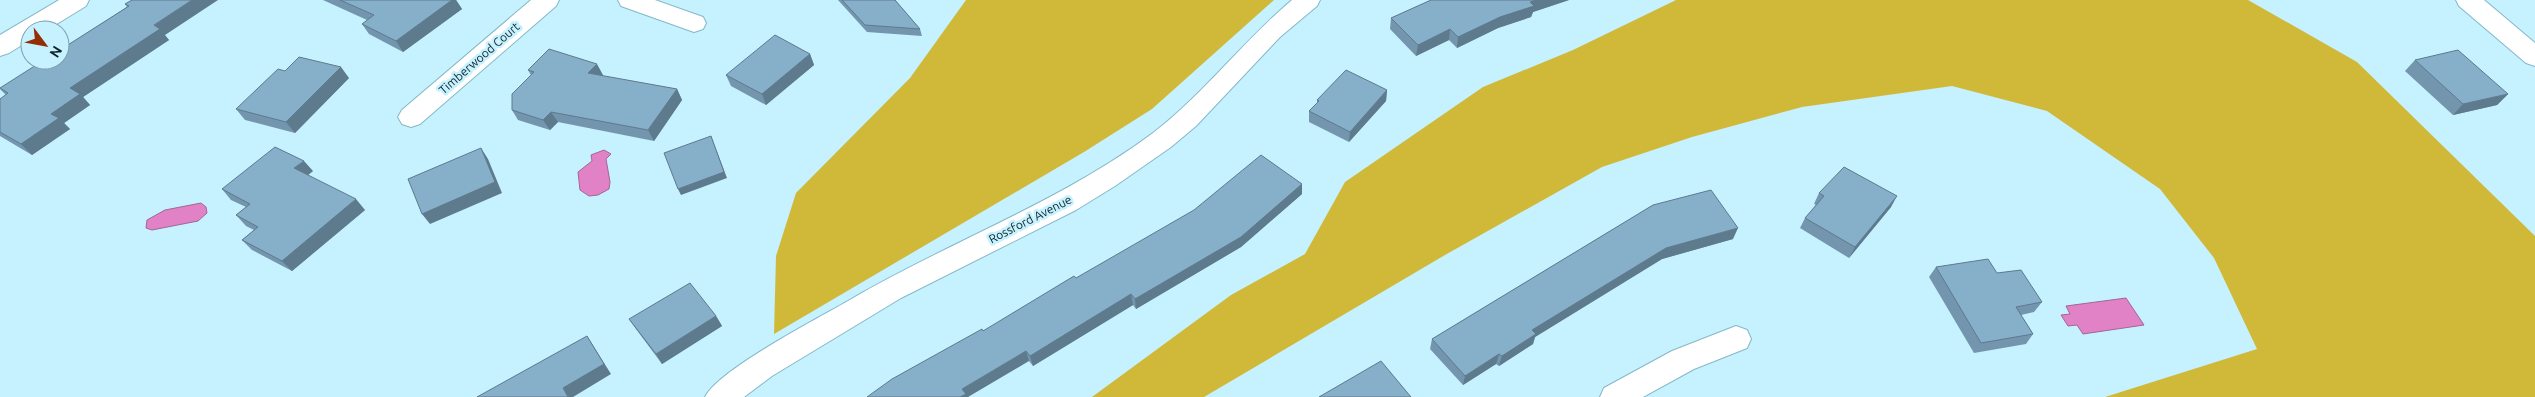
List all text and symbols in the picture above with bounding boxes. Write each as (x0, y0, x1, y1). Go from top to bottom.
street label: Timberwood Court (436, 19, 522, 96)
north arrow (20, 20, 70, 70)
text: N (46, 43, 66, 61)
street label: Rossford Avenue (986, 193, 1074, 245)

